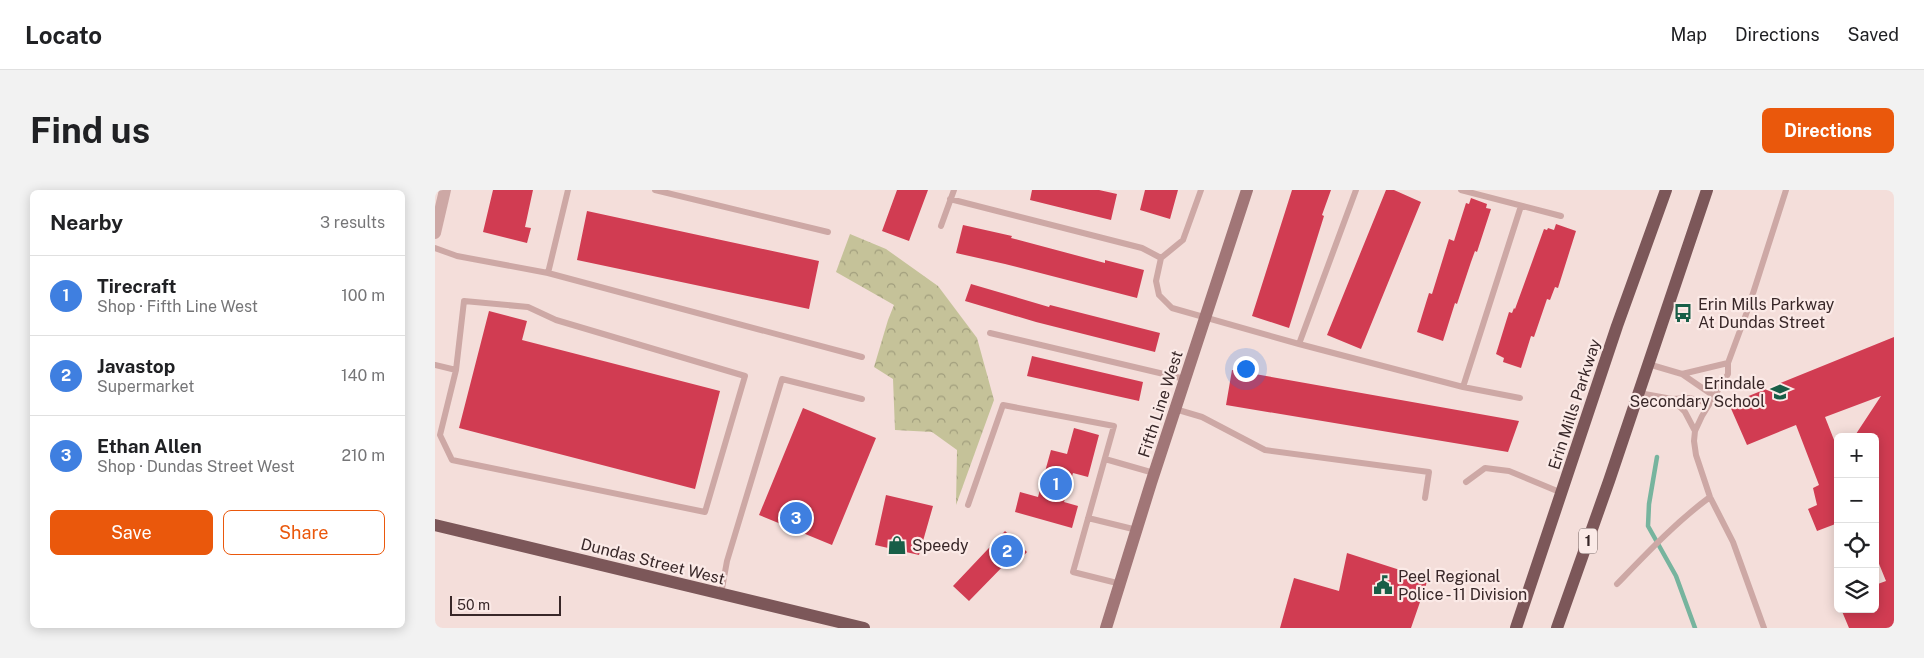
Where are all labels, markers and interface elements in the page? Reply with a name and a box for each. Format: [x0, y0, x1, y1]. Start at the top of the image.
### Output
text: Locato [25, 21, 102, 49]
text: Map [1670, 24, 1707, 45]
text: Directions [1735, 24, 1820, 45]
text: Saved [1848, 24, 1899, 45]
button: Directions [1762, 108, 1894, 153]
text: Find us [30, 110, 150, 151]
text: Nearby [50, 210, 123, 235]
text: 3 results [320, 213, 385, 232]
text: Tirecraft [97, 275, 176, 297]
text: 1 [63, 286, 69, 305]
text: 100 m [341, 286, 385, 305]
place label: Erin Mills Parkway At Dundas Street [1698, 295, 1835, 332]
text: Shop · Fifth Line West [97, 297, 258, 316]
bus stop icon: Erin Mills Parkway At Dundas Street [1672, 302, 1694, 324]
street label: Erin Mills Parkway [1544, 336, 1605, 472]
street label: Fifth Line West [1134, 348, 1187, 460]
text: Javastop [97, 355, 175, 377]
your location [1233, 356, 1259, 382]
text: 2 [61, 366, 71, 385]
text: 140 m [341, 366, 385, 385]
place label: Erindale Secondary School [1630, 374, 1765, 411]
text: Supermarket [97, 377, 194, 396]
school or university icon: Erindale Secondary School [1769, 381, 1791, 403]
map controls [1834, 433, 1879, 613]
button: + [1834, 433, 1879, 478]
text: Ethan Allen [97, 435, 202, 457]
text: 3 [61, 446, 71, 465]
text: 210 m [341, 446, 385, 465]
text: Shop · Dundas Street West [97, 457, 295, 476]
pin: 1 [1040, 465, 1072, 503]
button: − [1834, 478, 1879, 523]
pin: 3 [780, 499, 812, 537]
button: Save [50, 510, 213, 555]
button: Share [223, 510, 385, 555]
button: locate [1834, 523, 1879, 568]
road number: 1 [1579, 528, 1597, 554]
pin: 2 [991, 532, 1023, 570]
street label: Dundas Street West [579, 534, 727, 589]
shop icon: Speedy [886, 534, 908, 556]
place label: Speedy [912, 536, 969, 555]
place label: Peel Regional Police - 11 Division [1398, 567, 1527, 604]
button: layers [1834, 568, 1879, 613]
public building icon: Peel Regional Police - 11 Division [1372, 574, 1394, 596]
scale bar [450, 593, 561, 616]
text: 50 m [457, 597, 490, 613]

